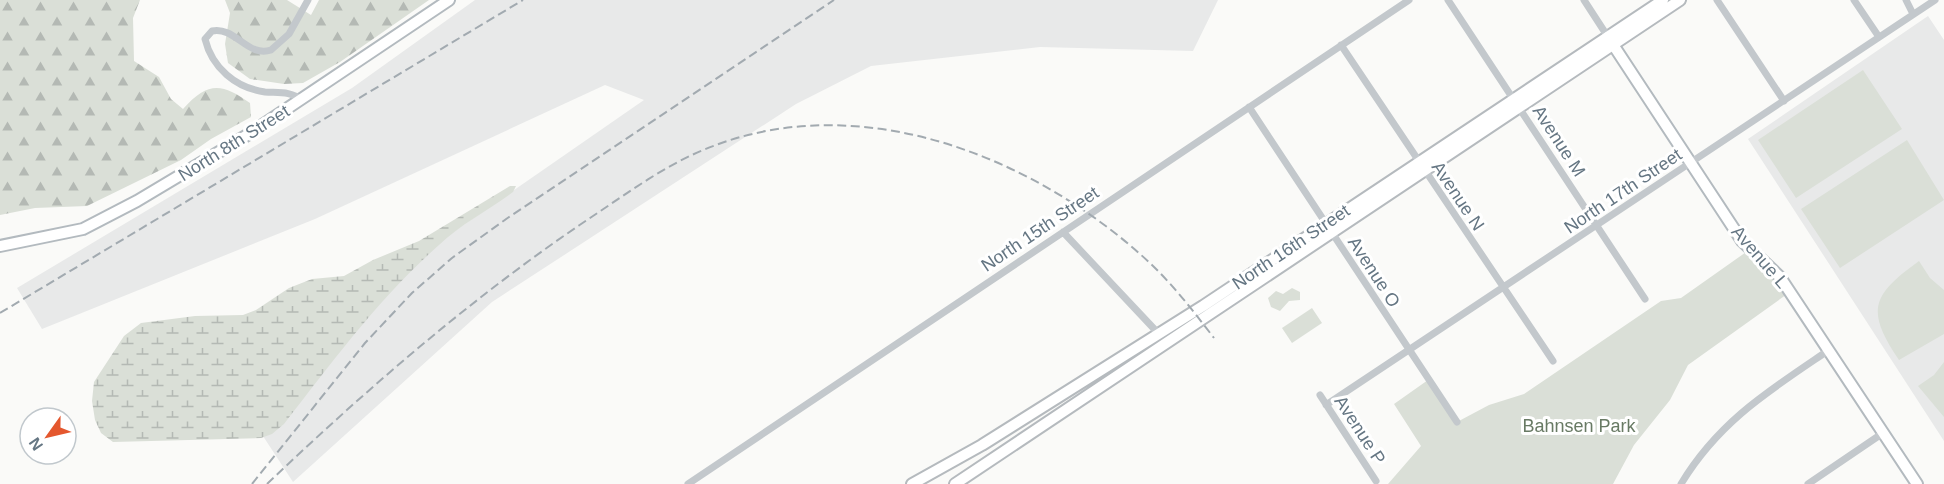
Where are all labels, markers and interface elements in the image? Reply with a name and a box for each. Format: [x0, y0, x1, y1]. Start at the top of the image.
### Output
street label: North 8th Street [175, 101, 293, 185]
street label: Avenue M [1529, 102, 1589, 180]
street label: North 17th Street [1561, 144, 1685, 238]
street label: Avenue N [1428, 158, 1488, 234]
street label: North 15th Street [978, 182, 1102, 276]
street label: North 16th Street [1229, 200, 1353, 294]
street label: Avenue L [1728, 222, 1792, 292]
street label: Avenue O [1344, 233, 1404, 311]
street label: Avenue P [1330, 392, 1390, 468]
north arrow [18, 406, 78, 466]
park label: Bahnsen Park [1522, 416, 1637, 436]
text: N [26, 435, 46, 454]

